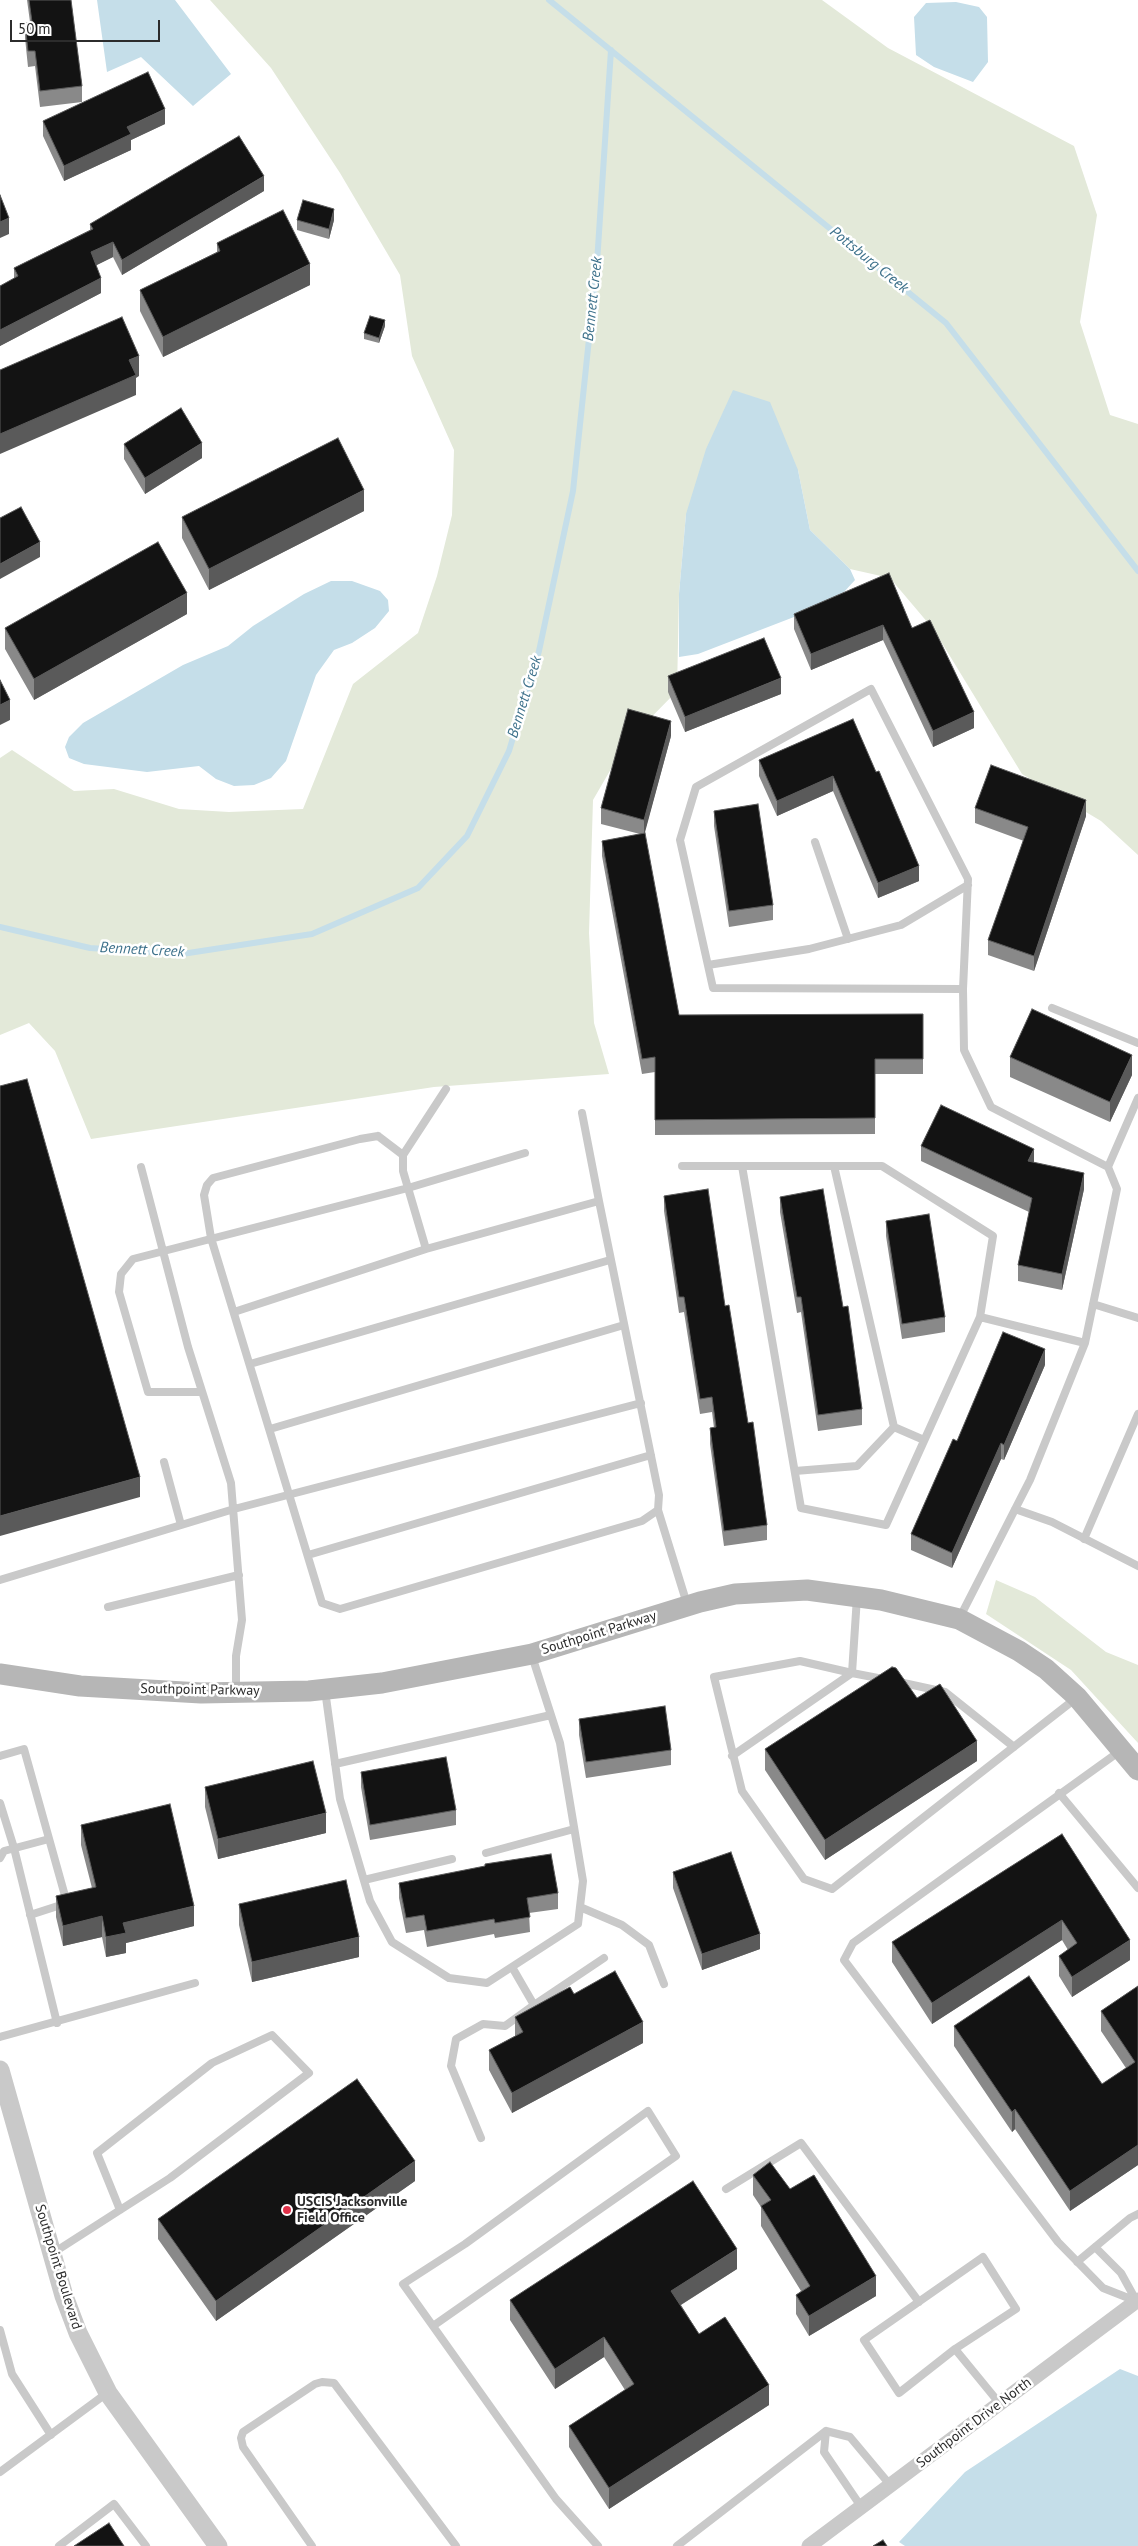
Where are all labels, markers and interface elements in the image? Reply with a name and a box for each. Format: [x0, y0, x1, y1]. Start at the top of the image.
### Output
scale bar [12, 10, 162, 42]
text: 50 m [18, 19, 51, 38]
water label: Pottsburg Creek [826, 223, 912, 297]
water label: Bennett Creek [580, 256, 606, 342]
water label: Bennett Creek [504, 654, 546, 740]
water label: Bennett Creek [99, 939, 185, 961]
street label: Southpoint Parkway [539, 1608, 659, 1658]
street label: Southpoint Parkway [140, 1681, 260, 1699]
place label: USCIS Jacksonville Field Office [297, 2194, 407, 2226]
street label: Southpoint Boulevard [31, 2202, 85, 2332]
marker: USCIS Jacksonville Field Office [281, 2204, 293, 2216]
street label: Southpoint Drive North [913, 2374, 1035, 2472]

